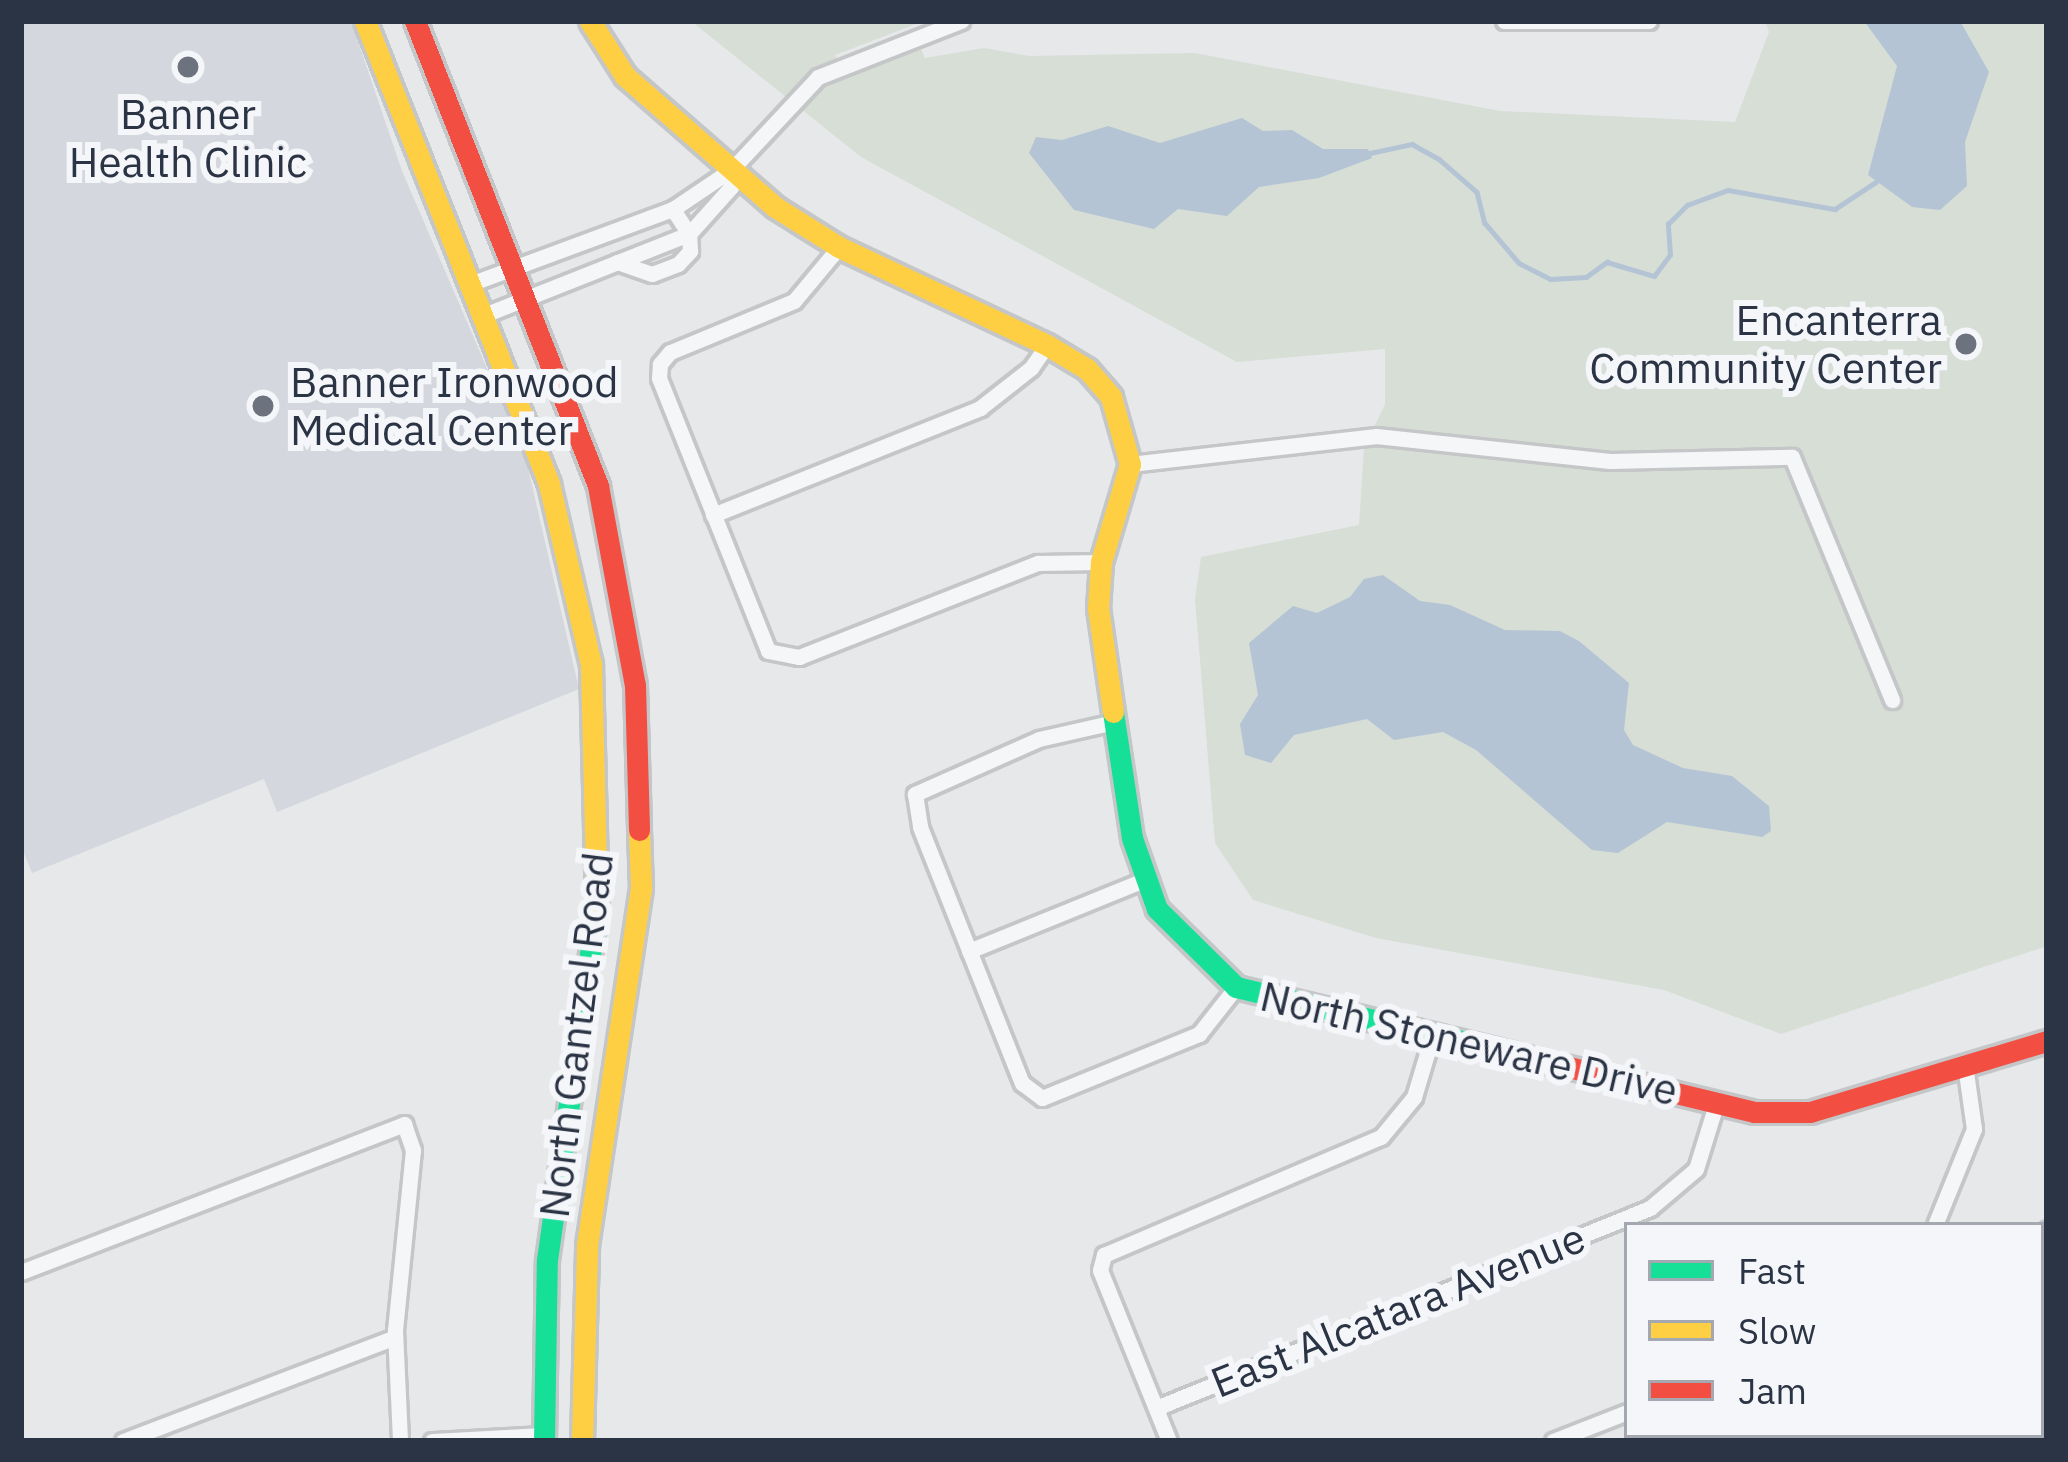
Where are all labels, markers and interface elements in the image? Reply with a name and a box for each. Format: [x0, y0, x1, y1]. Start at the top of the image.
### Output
marker: Banner Health Clinic [172, 51, 204, 83]
place label: Banner Health Clinic [69, 89, 307, 188]
place label: Encanterra Community Center [1589, 295, 1942, 394]
marker: Encanterra Community Center [1953, 331, 1979, 357]
place label: Banner Ironwood Medical Center [290, 357, 619, 455]
marker: Banner Ironwood Medical Center [247, 390, 279, 422]
street label: North Gantzel Road [529, 850, 623, 1220]
street label: North Stoneware Drive [1256, 970, 1682, 1116]
street label: East Alcatara Avenue [1204, 1212, 1592, 1408]
legend [1624, 1222, 2044, 1438]
text: Fast [1738, 1247, 1806, 1294]
text: Slow [1738, 1307, 1816, 1354]
text: Jam [1738, 1367, 1807, 1414]

